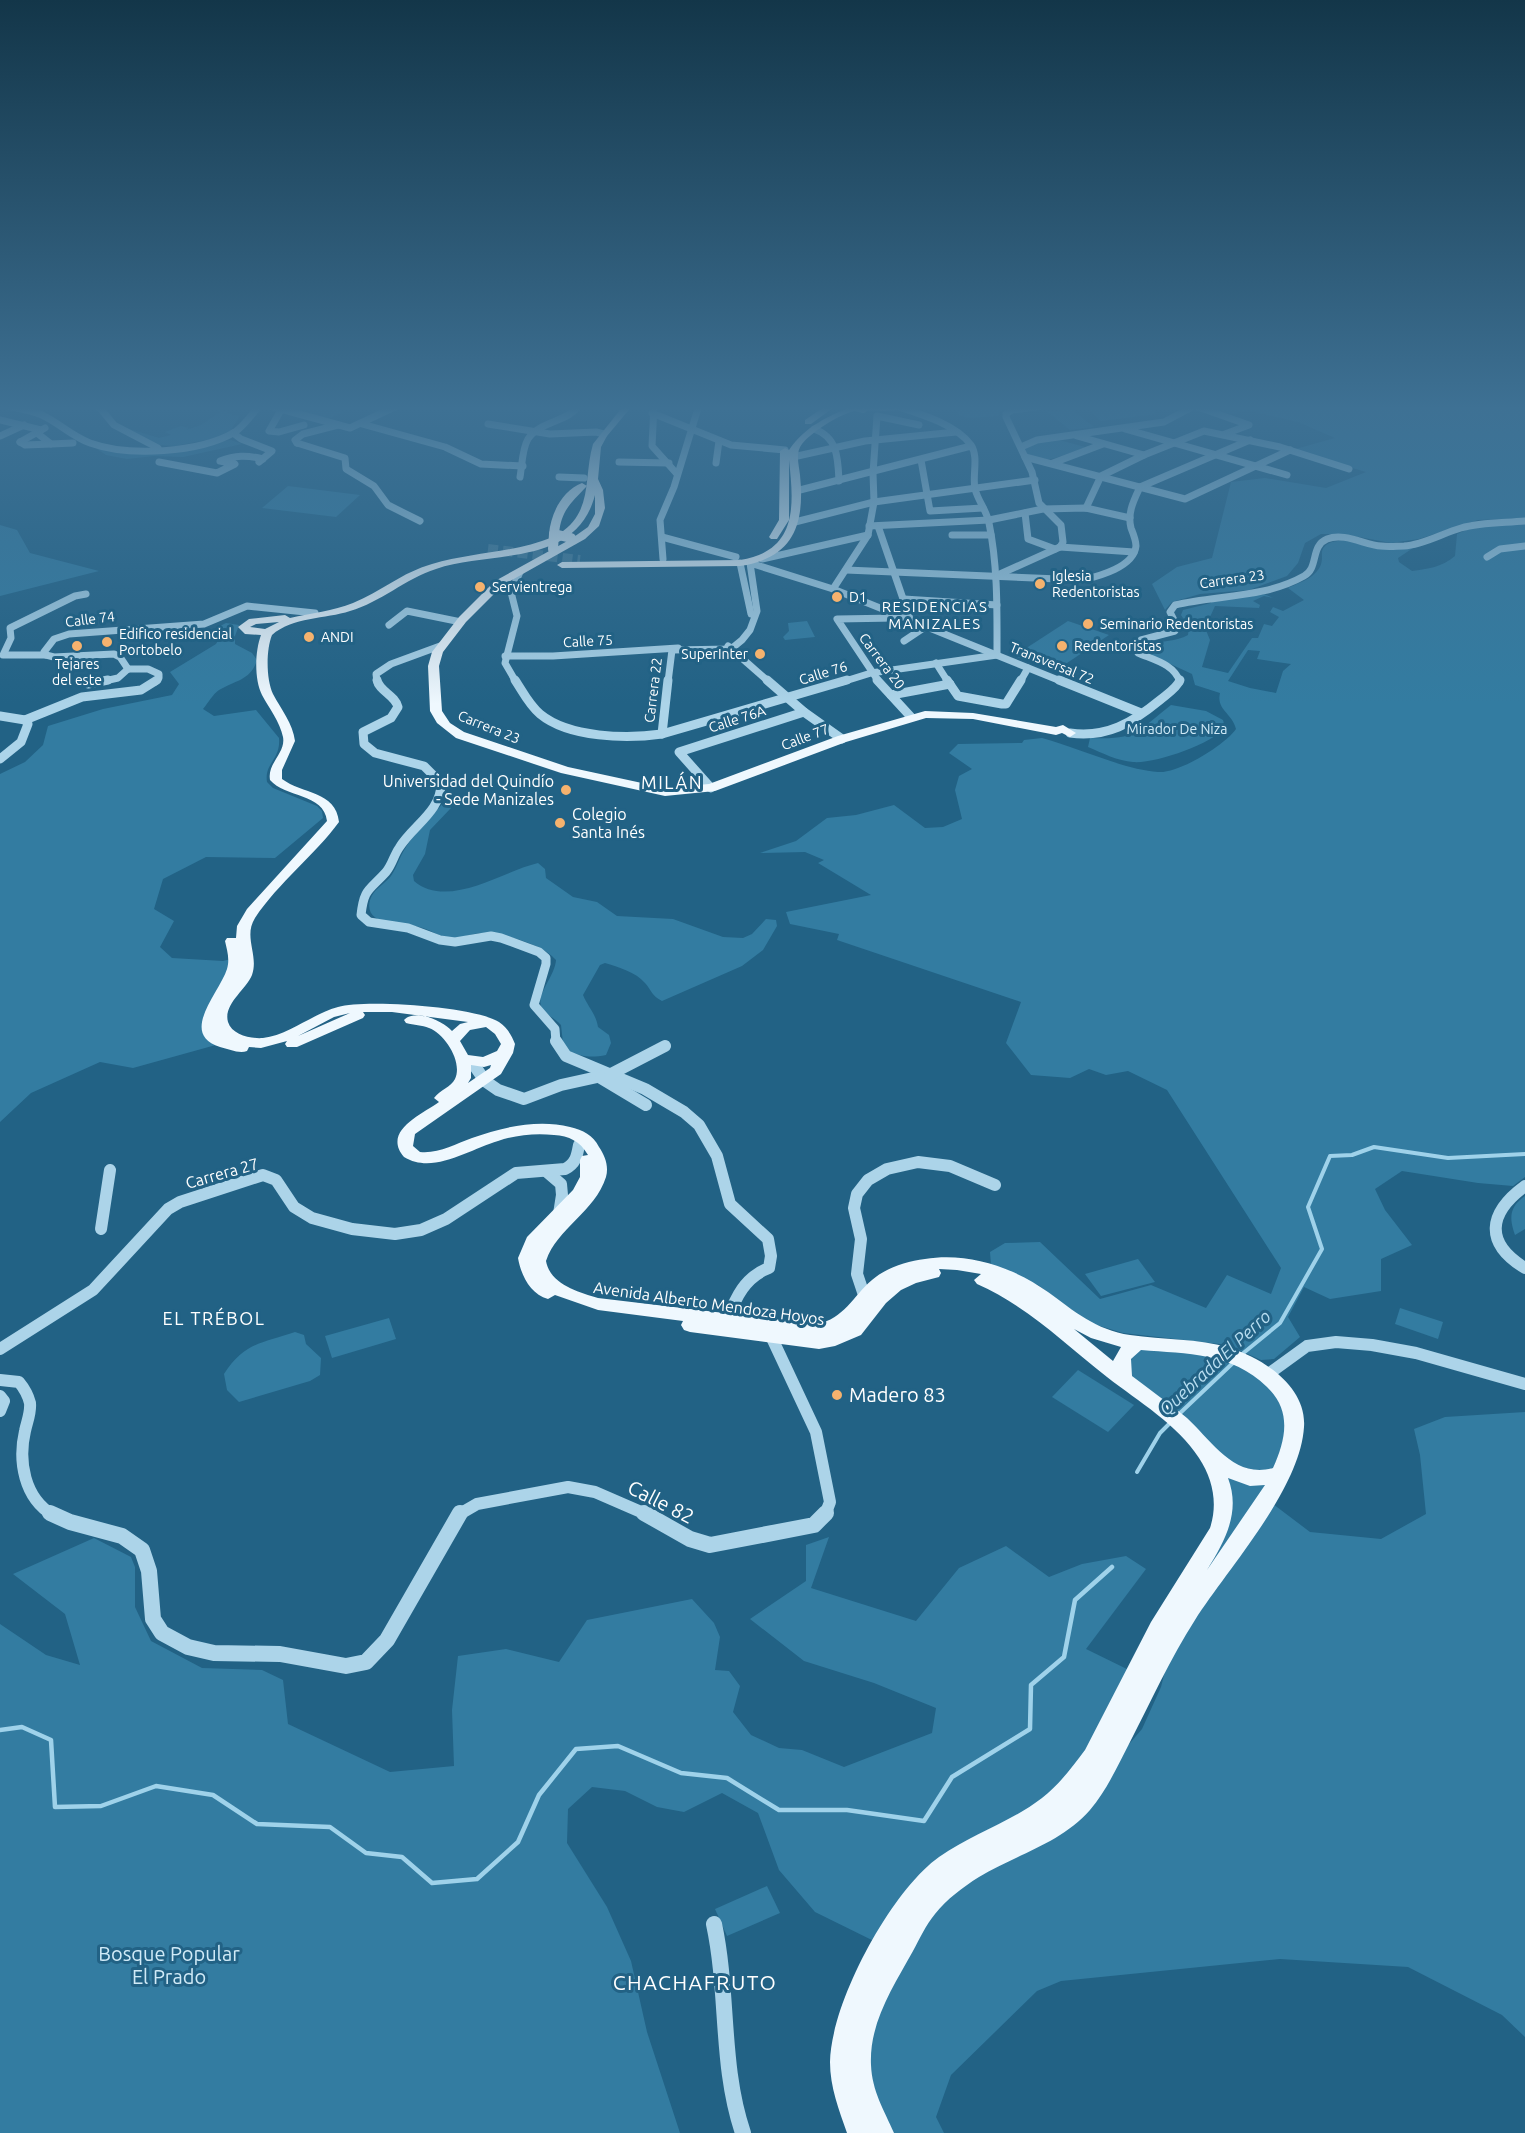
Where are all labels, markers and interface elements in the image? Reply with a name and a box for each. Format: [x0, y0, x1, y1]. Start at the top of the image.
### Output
street label: Carrera 23 [1198, 567, 1266, 591]
place label: Iglesia Redentoristas [1052, 568, 1140, 600]
marker: Iglesia Redentoristas [1033, 577, 1047, 591]
place label: Servientrega [492, 579, 572, 595]
marker: Servientrega [473, 580, 487, 594]
place label: D1 [849, 589, 867, 605]
marker: D1 [830, 590, 844, 604]
district label: RESIDENCIAS MANIZALES [882, 598, 988, 632]
street label: Calle 74 [64, 608, 116, 630]
place label: Seminario Redentoristas [1100, 616, 1253, 632]
marker: Seminario Redentoristas [1081, 617, 1095, 631]
place label: Edifico residencial Portobelo [119, 626, 232, 658]
place label: ANDI [321, 629, 354, 645]
marker: ANDI [302, 630, 316, 644]
street label: Carrera 20 [856, 630, 908, 692]
street label: Calle 75 [563, 632, 613, 650]
marker: Edifico residencial Portobelo [100, 635, 114, 649]
place label: Redentoristas [1074, 638, 1162, 654]
marker: Tejares del este [70, 639, 84, 653]
street label: Transversal 72 [1007, 639, 1097, 687]
marker: Redentoristas [1055, 639, 1069, 653]
place label: SuperInter [681, 646, 749, 662]
marker: SuperInter [753, 647, 767, 661]
place label: Tejares del este [52, 656, 102, 688]
street label: Carrera 22 [641, 656, 665, 724]
street label: Calle 76 [797, 658, 849, 688]
street label: Calle 76A [706, 702, 768, 736]
street label: Carrera 23 [456, 707, 522, 747]
street label: Calle 77 [779, 721, 831, 753]
park label: Mirador De Niza [1127, 721, 1227, 737]
district label: MILÁN [641, 771, 703, 792]
place label: Universidad del Quindío - Sede Manizales [383, 772, 554, 808]
marker: Universidad del Quindío - Sede Manizales [559, 783, 573, 797]
place label: Colegio Santa Inés [572, 805, 645, 841]
marker: Colegio Santa Inés [553, 816, 567, 830]
street label: Carrera 27 [183, 1154, 261, 1192]
street label: Avenida Alberto Mendoza Hoyos [592, 1278, 826, 1328]
water label: Quebrada El Perro [1155, 1305, 1275, 1420]
district label: EL TRÉBOL [163, 1307, 265, 1328]
place label: Madero 83 [849, 1383, 946, 1406]
marker: Madero 83 [830, 1388, 844, 1402]
street label: Calle 82 [624, 1475, 698, 1528]
park label: Bosque Popular El Prado [98, 1942, 240, 1988]
district label: CHACHAFRUTO [613, 1970, 777, 1994]

